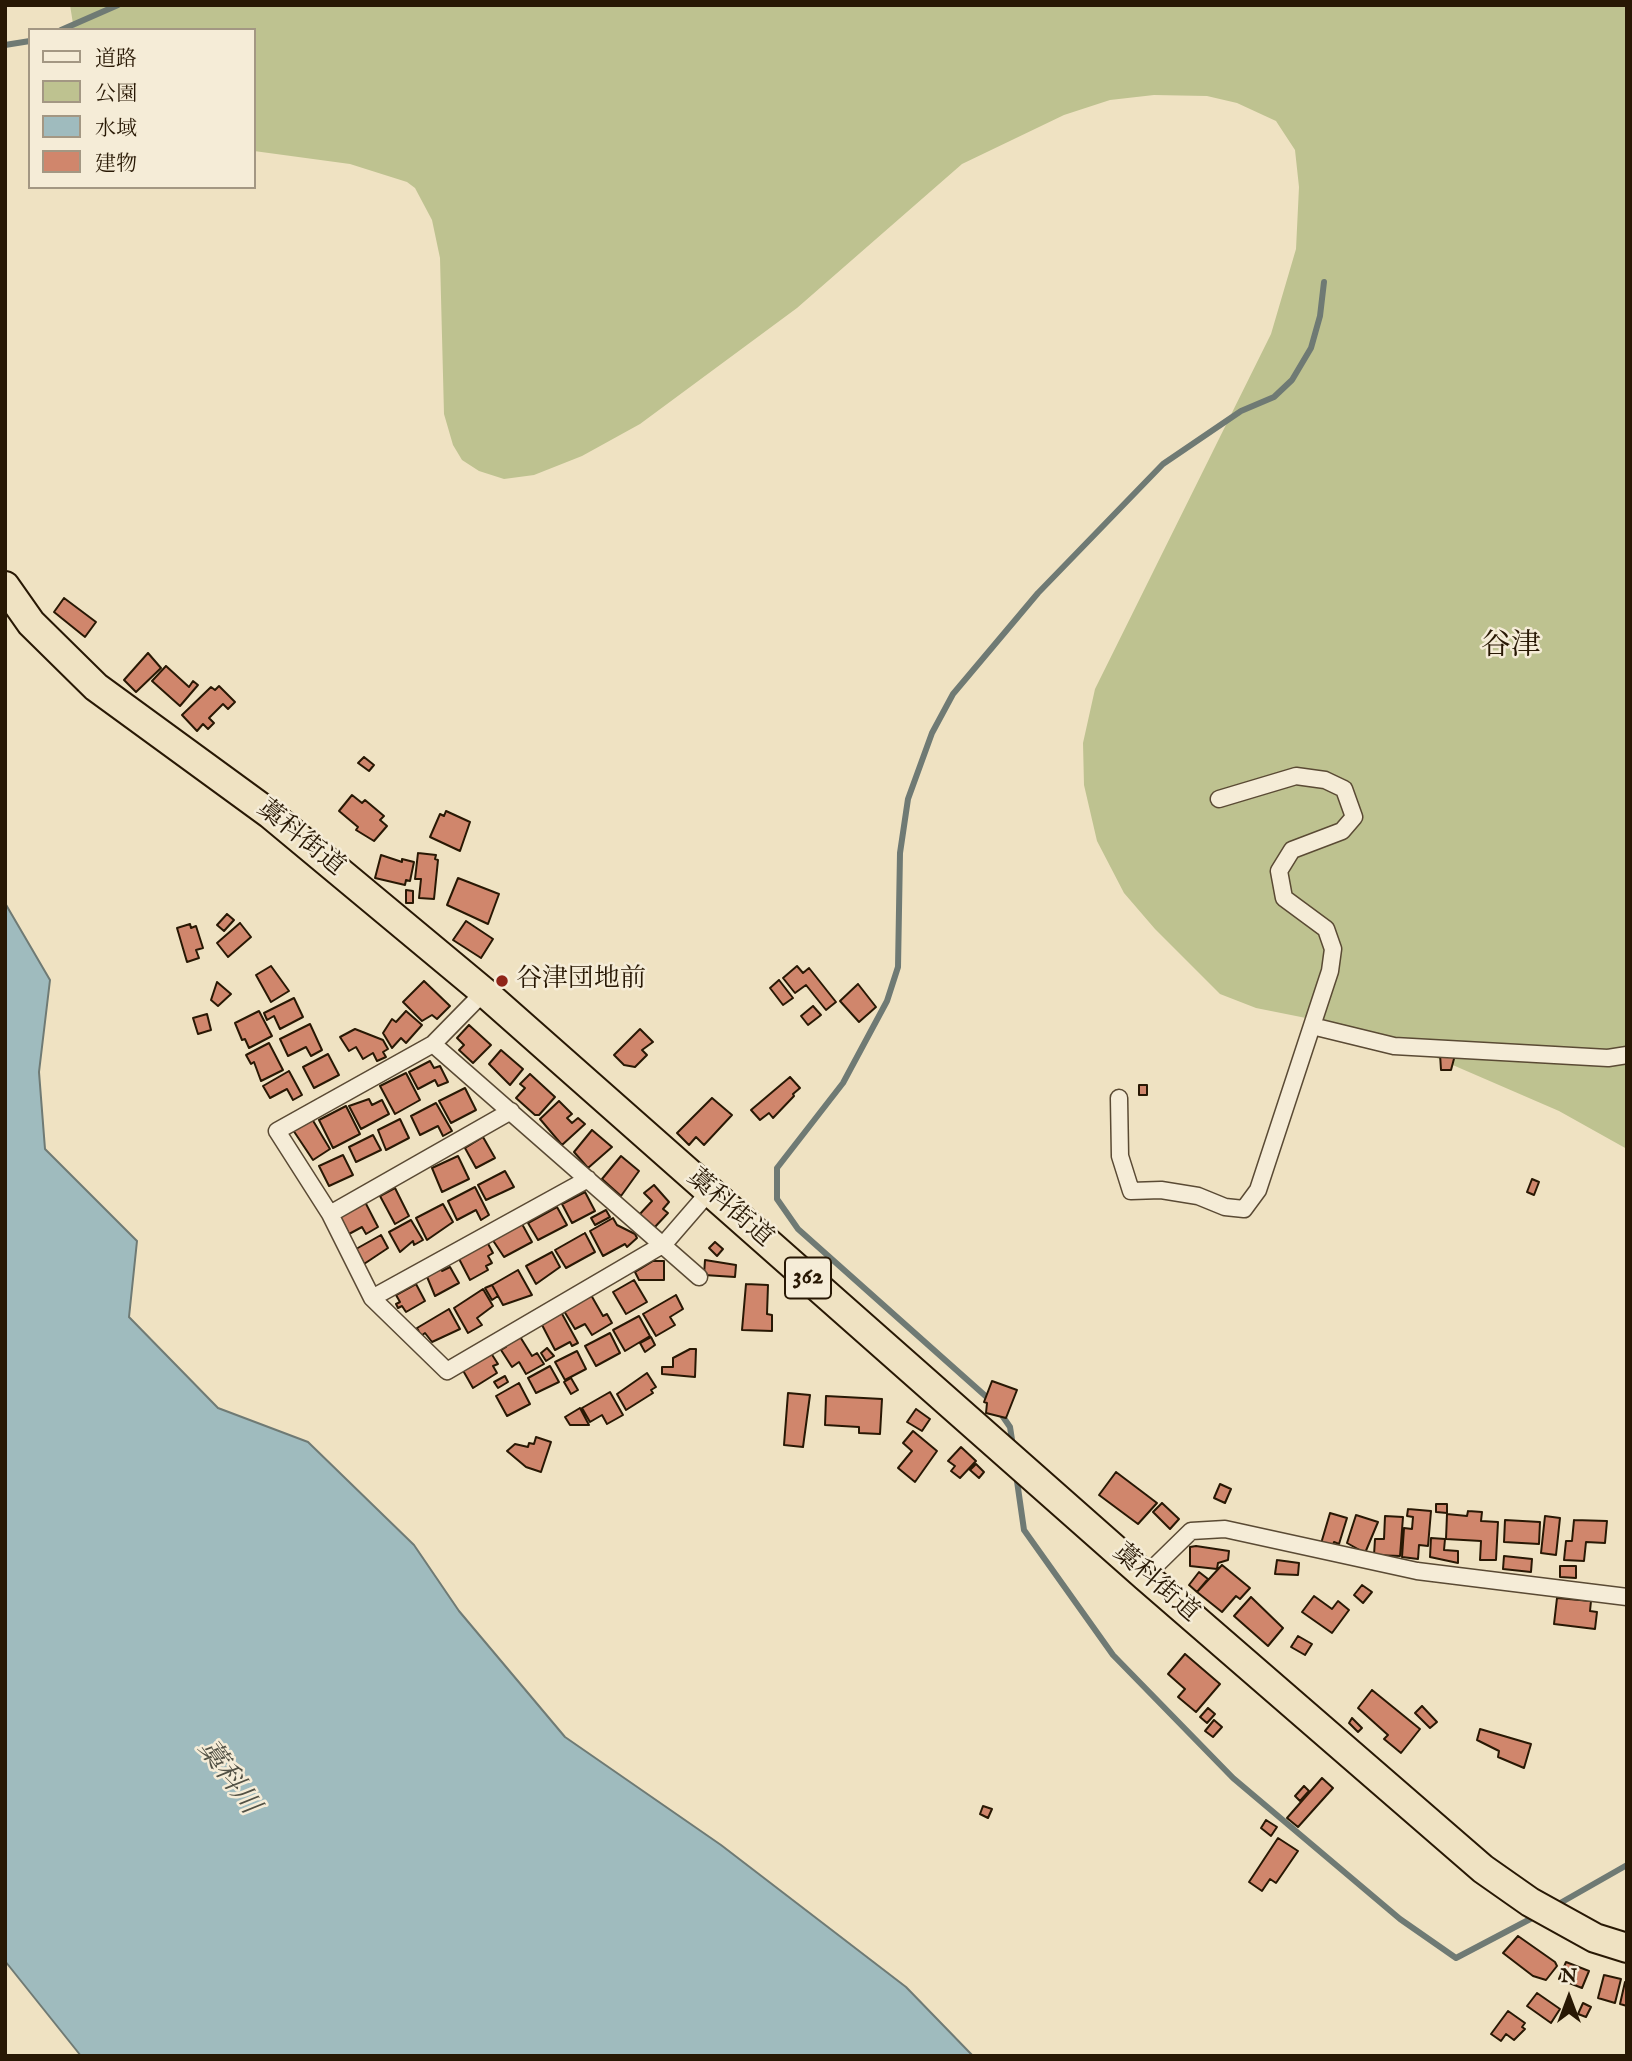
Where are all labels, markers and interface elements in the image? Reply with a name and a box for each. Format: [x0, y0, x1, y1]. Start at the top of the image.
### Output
legend [28, 28, 256, 189]
text: 道路 [95, 46, 137, 73]
text: 公園 [95, 81, 137, 108]
text: 水域 [95, 116, 137, 143]
text: 建物 [95, 151, 137, 178]
district label: 谷津 [1481, 630, 1541, 666]
street label: 藁科街道 [250, 794, 350, 884]
place label: 谷津団地前 [516, 965, 646, 997]
marker: 谷津団地前 [494, 973, 510, 989]
street label: 藁科街道 [680, 1163, 778, 1255]
road number: 362 [785, 1258, 831, 1298]
street label: 藁科街道 [1106, 1538, 1204, 1630]
water label: 藁科川 [189, 1734, 265, 1822]
north arrow [1534, 1963, 1604, 2033]
text: N [1561, 1965, 1577, 1989]

